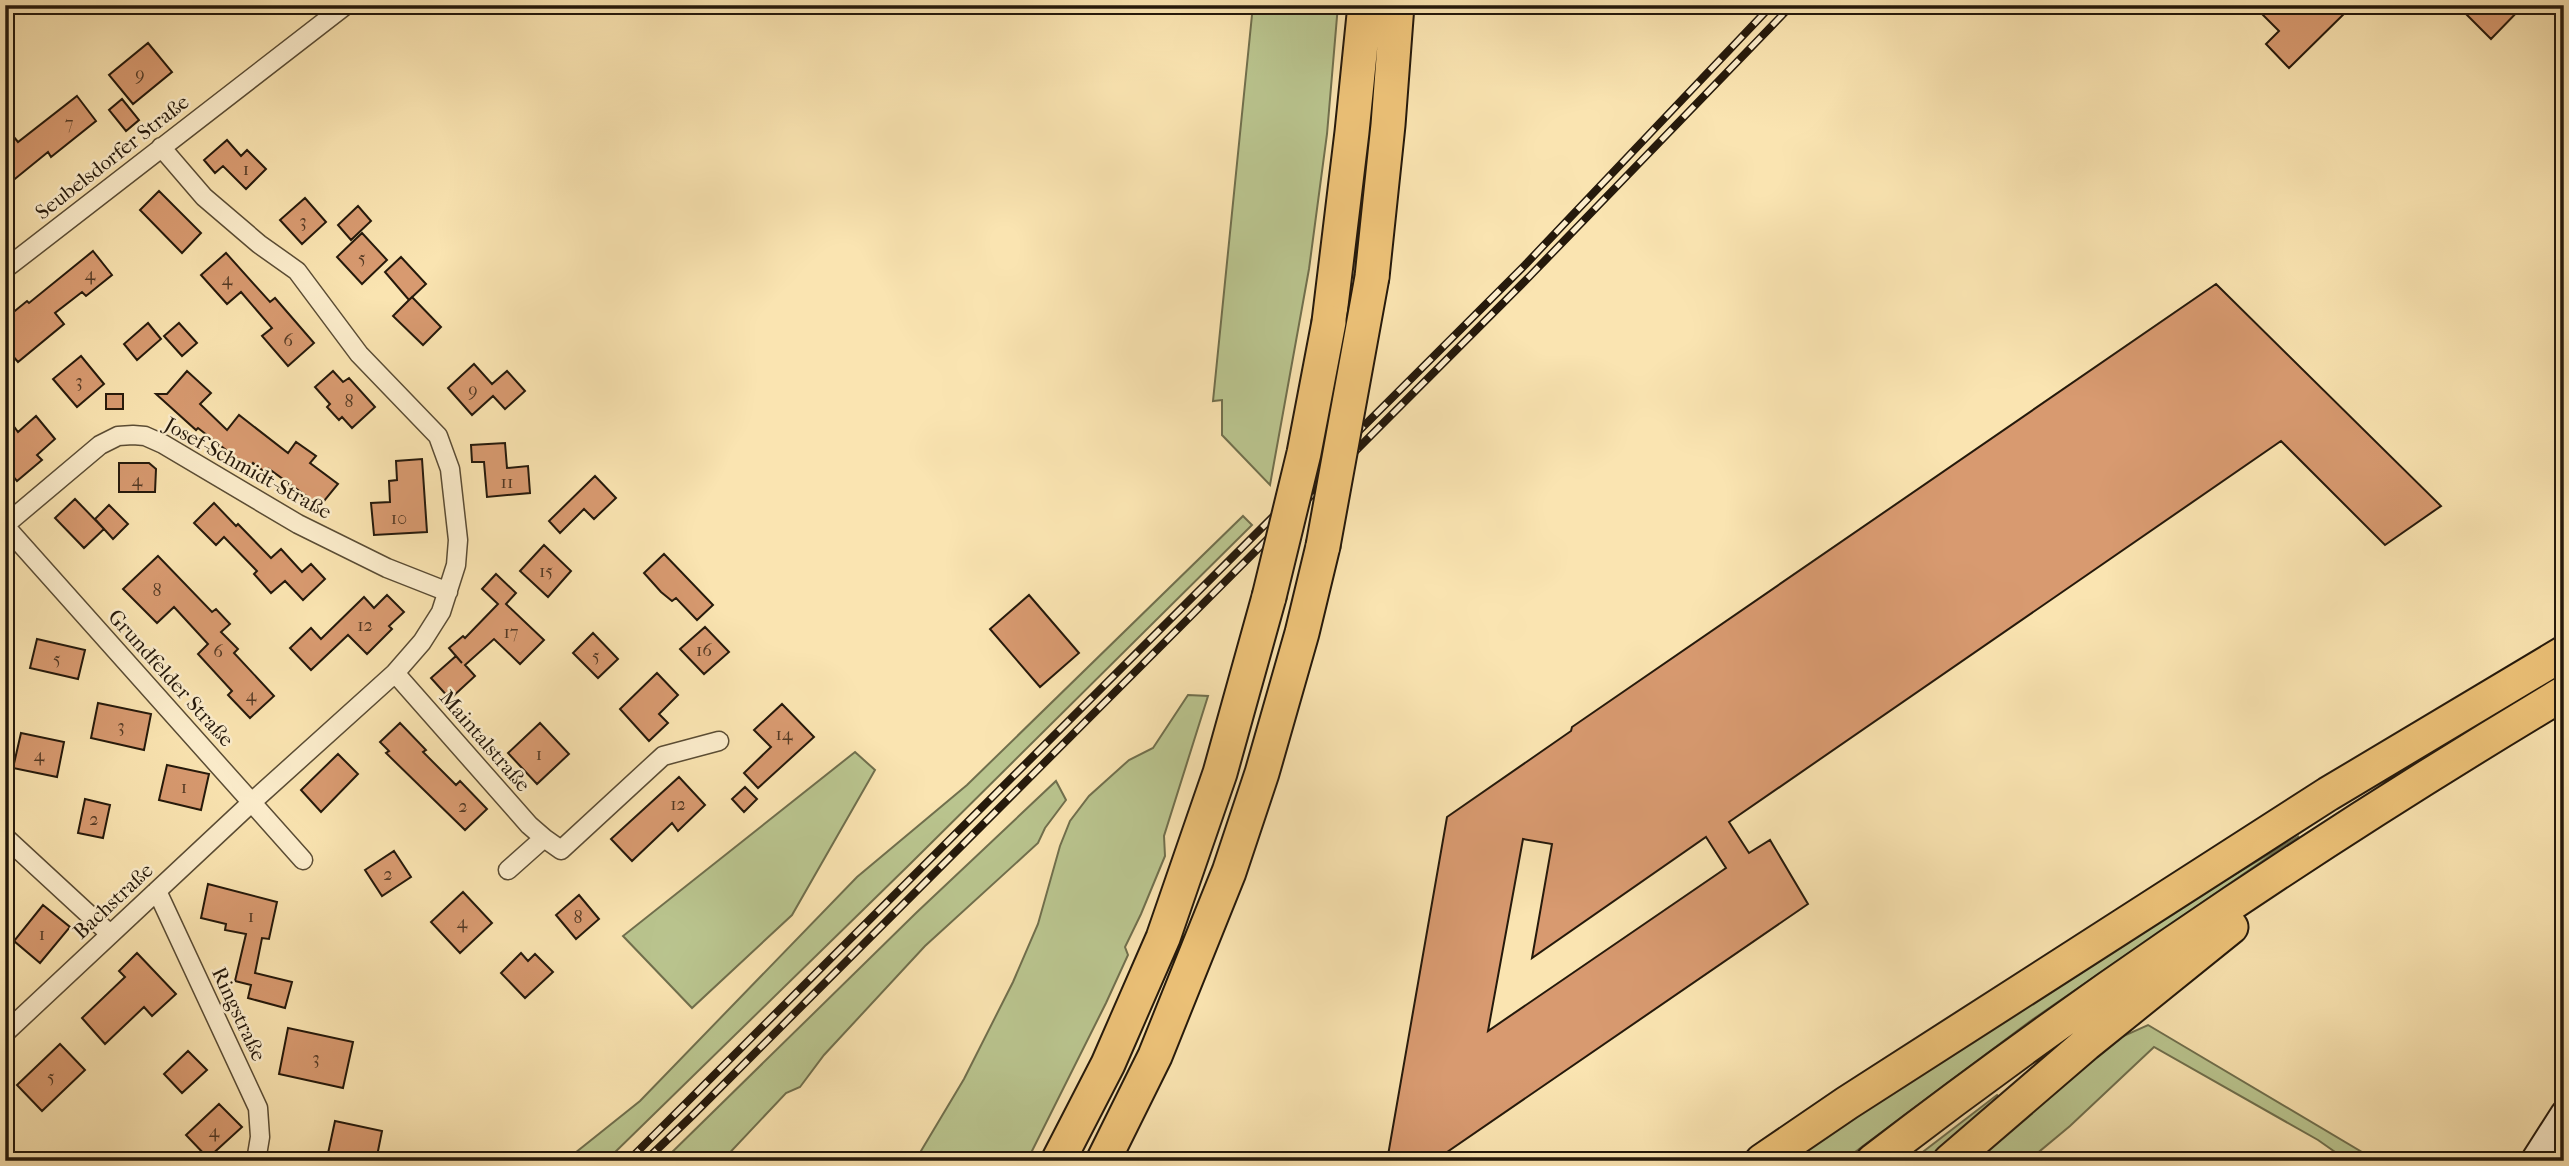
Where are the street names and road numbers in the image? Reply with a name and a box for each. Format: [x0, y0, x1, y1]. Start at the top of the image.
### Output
street label: Seubelsdorfer Straße [31, 90, 193, 224]
street label: Josef-Schmidt-Straße [159, 411, 336, 524]
street label: Grundfelder Straße [103, 605, 239, 751]
street label: Maintalstraße [435, 686, 535, 796]
street label: Bachstraße [68, 858, 158, 944]
street label: Ringstraße [207, 963, 271, 1065]

